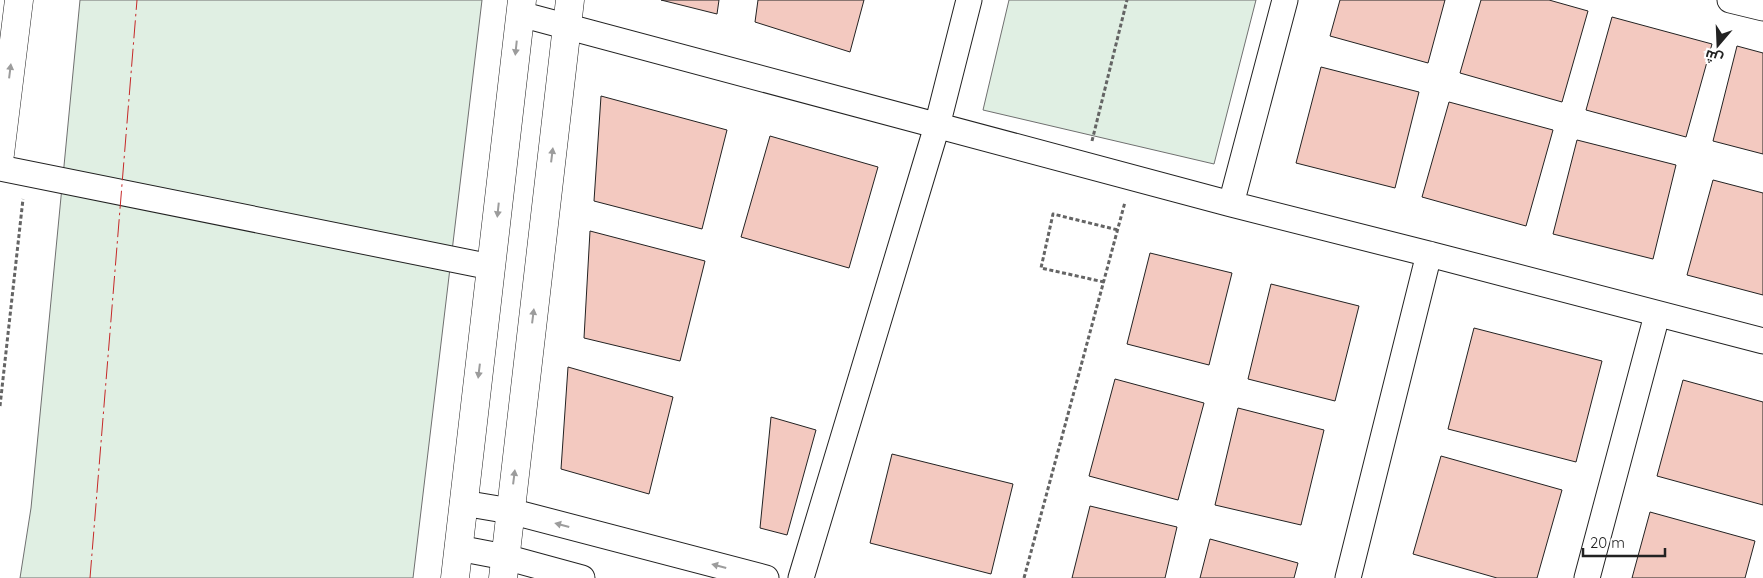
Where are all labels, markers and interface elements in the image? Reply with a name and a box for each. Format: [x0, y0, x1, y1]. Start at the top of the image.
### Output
north arrow [1693, 20, 1743, 70]
one-way arrow [512, 41, 520, 57]
text: ش [1702, 46, 1725, 69]
one-way arrow [6, 63, 14, 79]
one-way arrow [548, 146, 556, 162]
one-way arrow [494, 202, 502, 218]
one-way arrow [529, 308, 537, 324]
one-way arrow [475, 364, 483, 380]
one-way arrow [510, 469, 518, 485]
one-way arrow [554, 520, 569, 528]
scale bar [1583, 526, 1666, 558]
text: 20 m [1590, 533, 1625, 552]
one-way arrow [711, 561, 726, 569]

